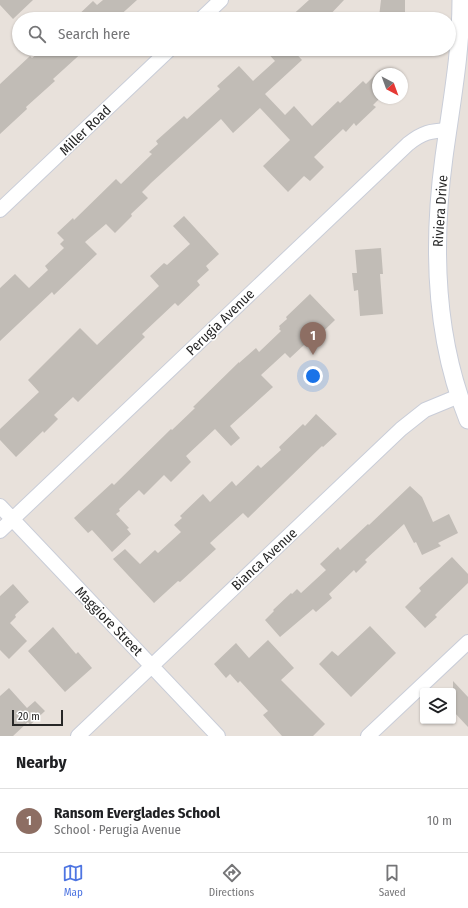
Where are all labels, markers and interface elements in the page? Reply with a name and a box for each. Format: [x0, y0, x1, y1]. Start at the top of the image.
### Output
search box [12, 12, 456, 56]
icon: search [26, 23, 48, 45]
text: Search here [58, 25, 130, 43]
north arrow [372, 68, 408, 104]
street label: Miller Road [56, 102, 115, 159]
street label: Riviera Drive [430, 174, 451, 248]
street label: Perugia Avenue [183, 286, 258, 359]
pin: 1 [300, 322, 326, 355]
your location [303, 366, 323, 386]
street label: Bianca Avenue [228, 525, 301, 594]
street label: Maggiore Street [71, 583, 146, 660]
map controls [420, 688, 456, 724]
button: layers [420, 688, 456, 724]
scale bar [12, 708, 63, 727]
text: 20 m [18, 710, 40, 723]
text: Nearby [16, 752, 67, 773]
text: Ransom Everglades School [54, 804, 220, 822]
text: 1 [26, 813, 32, 828]
text: 10 m [427, 813, 452, 828]
text: School · Perugia Avenue [54, 822, 181, 837]
tab: Map [62, 862, 84, 899]
tab: Directions [209, 862, 254, 899]
tab: Saved [379, 862, 406, 899]

